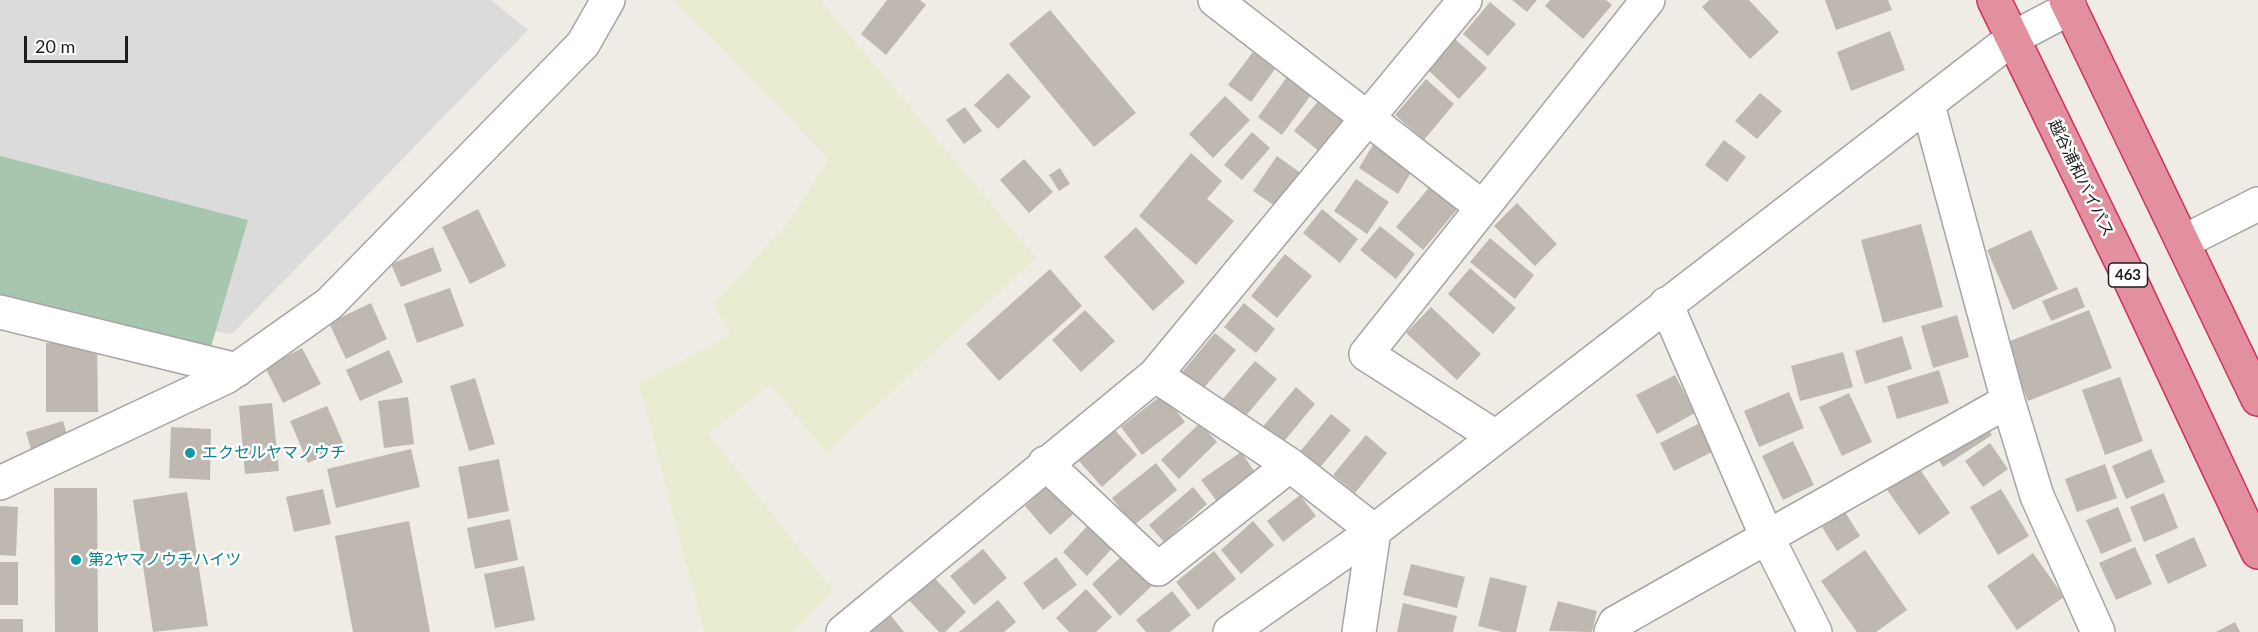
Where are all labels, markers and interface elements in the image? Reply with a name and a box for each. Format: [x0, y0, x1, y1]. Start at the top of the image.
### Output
scale bar [27, 24, 130, 62]
text: 20 m [35, 35, 75, 57]
street label: 越谷浦和バイパス [2044, 116, 2118, 240]
road number: 463 [2108, 263, 2148, 287]
place label: エクセルヤマノウチ [202, 443, 346, 463]
marker: エクセルヤマノウチ [183, 446, 197, 460]
place label: 第2ヤマノウチハイツ [88, 550, 241, 570]
marker: 第2ヤマノウチハイツ [69, 553, 83, 567]

